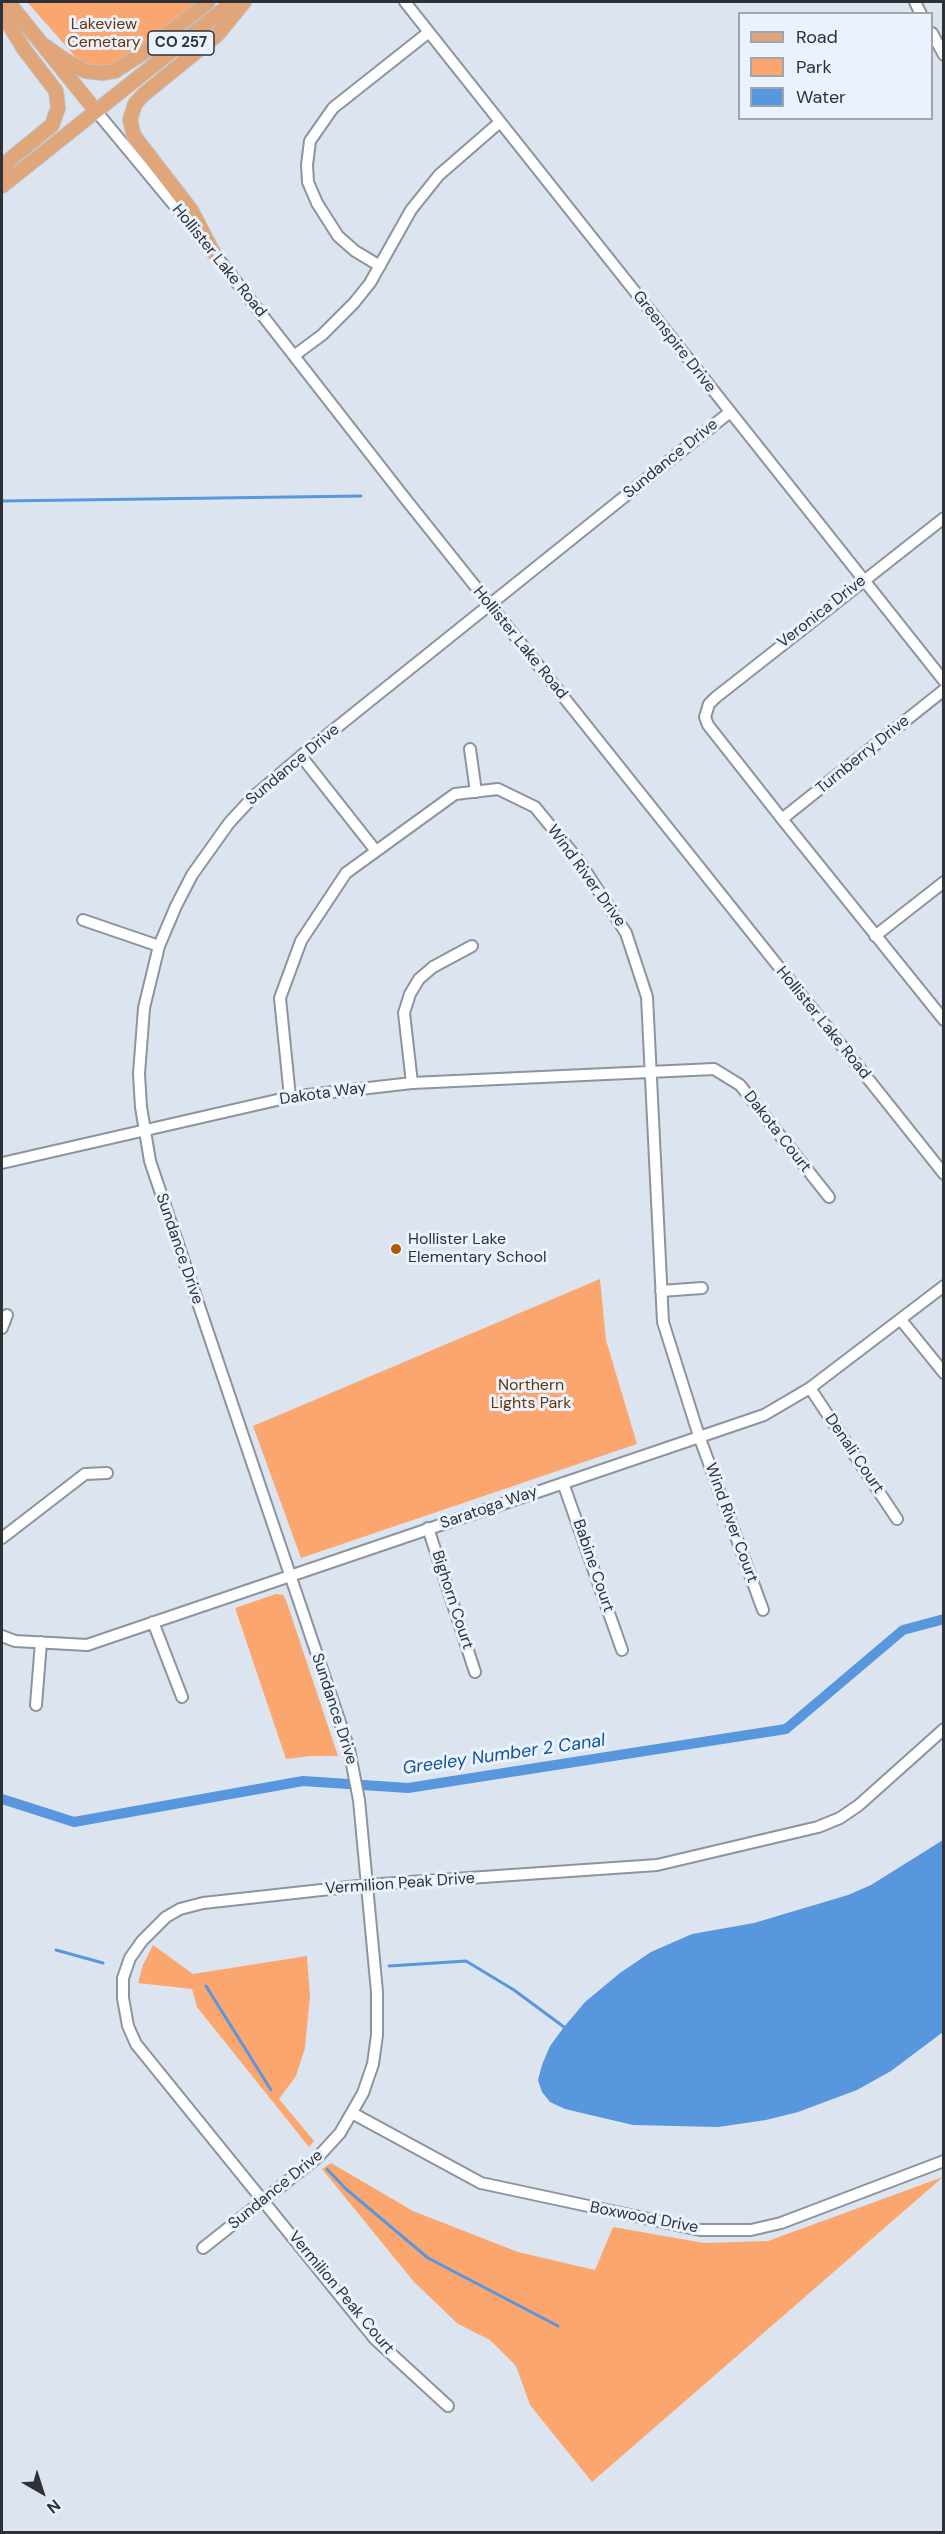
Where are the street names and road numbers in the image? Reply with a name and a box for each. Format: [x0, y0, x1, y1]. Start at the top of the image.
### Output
road number: CO 257 [148, 31, 214, 55]
street label: Hollister Lake Road [168, 201, 270, 321]
street label: Greenspire Drive [628, 287, 720, 397]
street label: Sundance Drive [620, 415, 722, 503]
street label: Veronica Drive [774, 572, 870, 652]
street label: Hollister Lake Road [469, 583, 571, 703]
street label: Turnberry Drive [812, 712, 914, 798]
street label: Sundance Drive [242, 720, 344, 810]
street label: Wind River Drive [543, 821, 629, 931]
street label: Hollister Lake Road [772, 963, 874, 1083]
street label: Dakota Way [278, 1078, 368, 1110]
street label: Dakota Court [739, 1088, 815, 1176]
street label: Sundance Drive [151, 1191, 207, 1307]
street label: Denali Court [820, 1411, 888, 1497]
street label: Wind River Court [700, 1461, 762, 1585]
street label: Saratoga Way [438, 1482, 540, 1534]
street label: Babine Court [568, 1517, 618, 1615]
street label: Bighorn Court [427, 1548, 477, 1652]
street label: Sundance Drive [307, 1651, 361, 1767]
street label: Vermilion Peak Drive [325, 1869, 475, 1899]
street label: Sundance Drive [225, 2146, 327, 2234]
street label: Boxwood Drive [588, 2198, 700, 2238]
street label: Vermilion Peak Court [284, 2228, 398, 2358]

